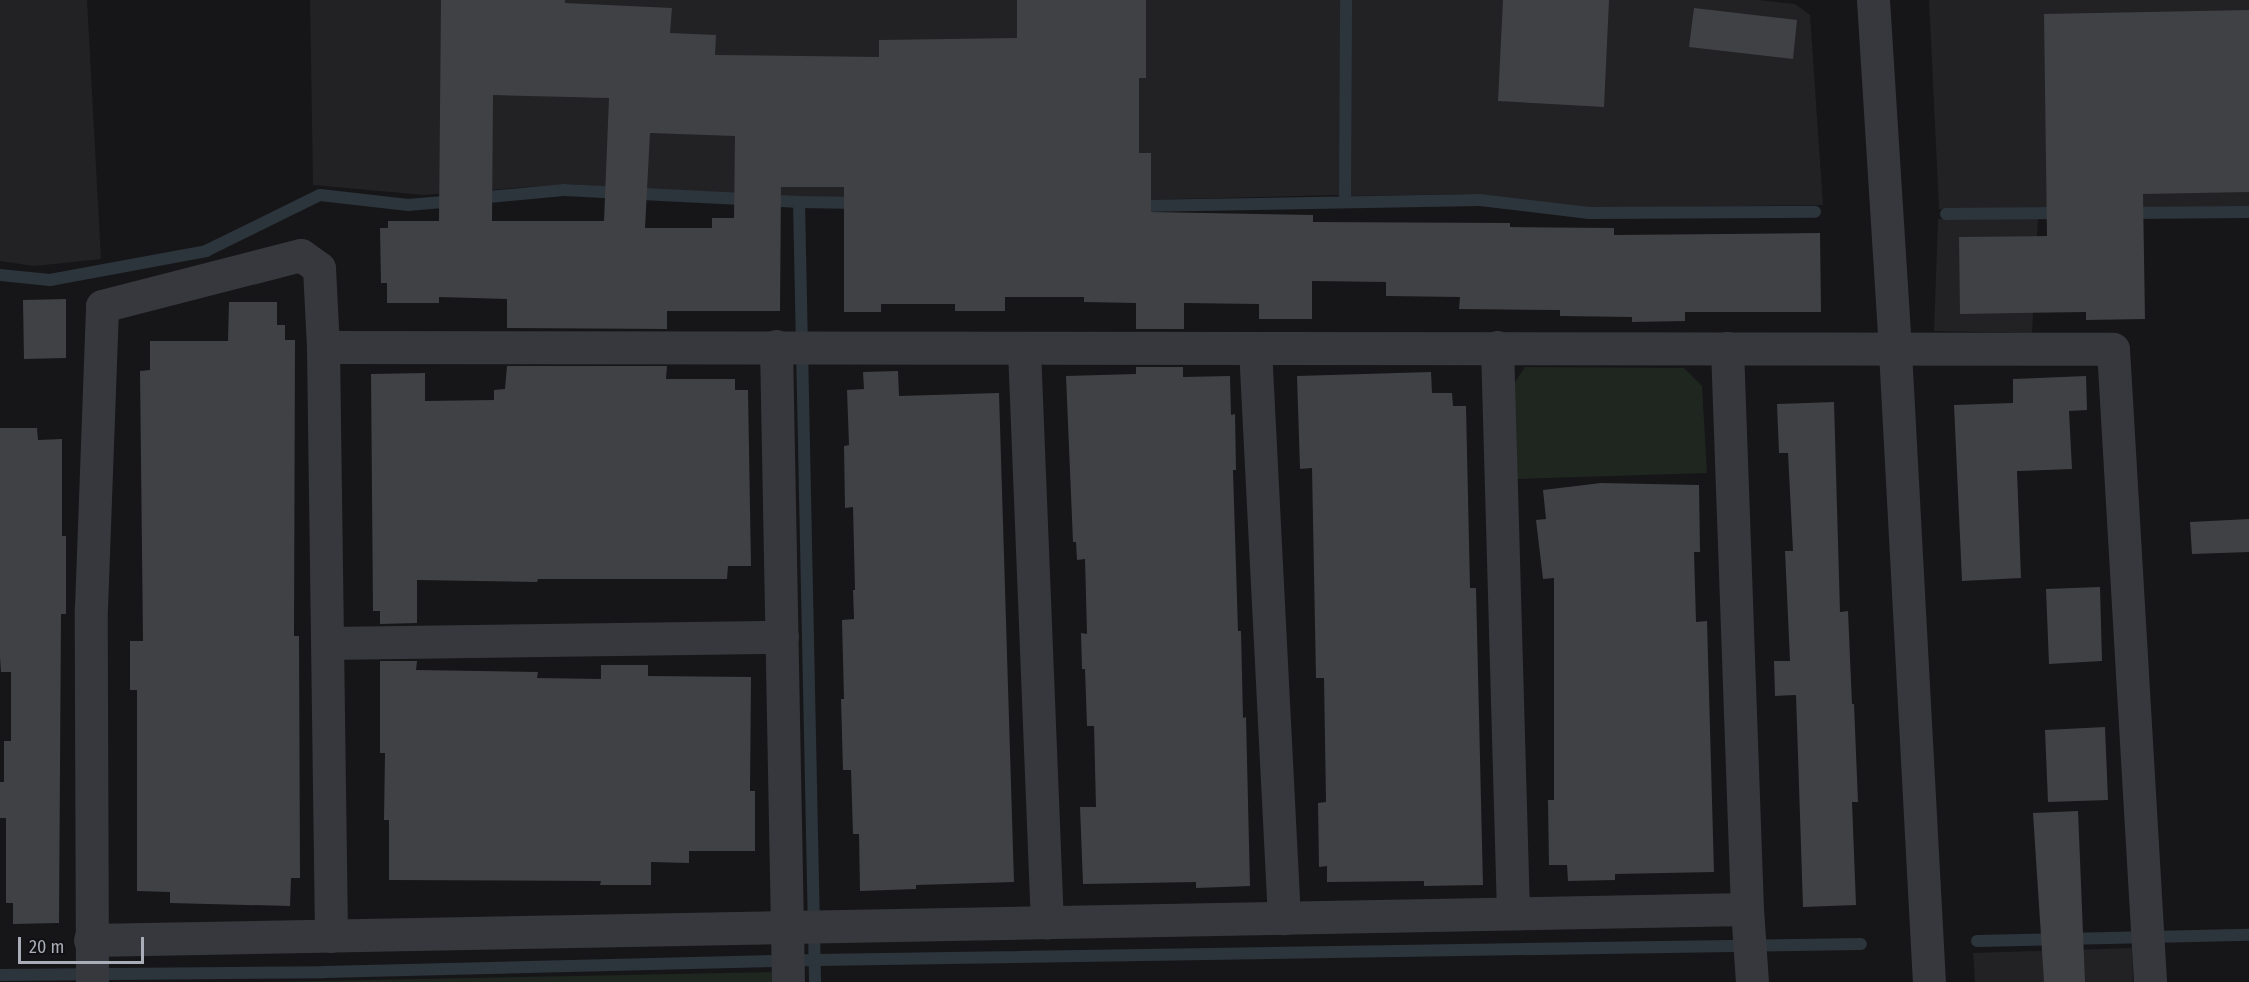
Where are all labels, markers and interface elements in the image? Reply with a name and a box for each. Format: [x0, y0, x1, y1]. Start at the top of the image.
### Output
scale bar [21, 925, 147, 963]
text: 20 m [29, 936, 64, 958]

